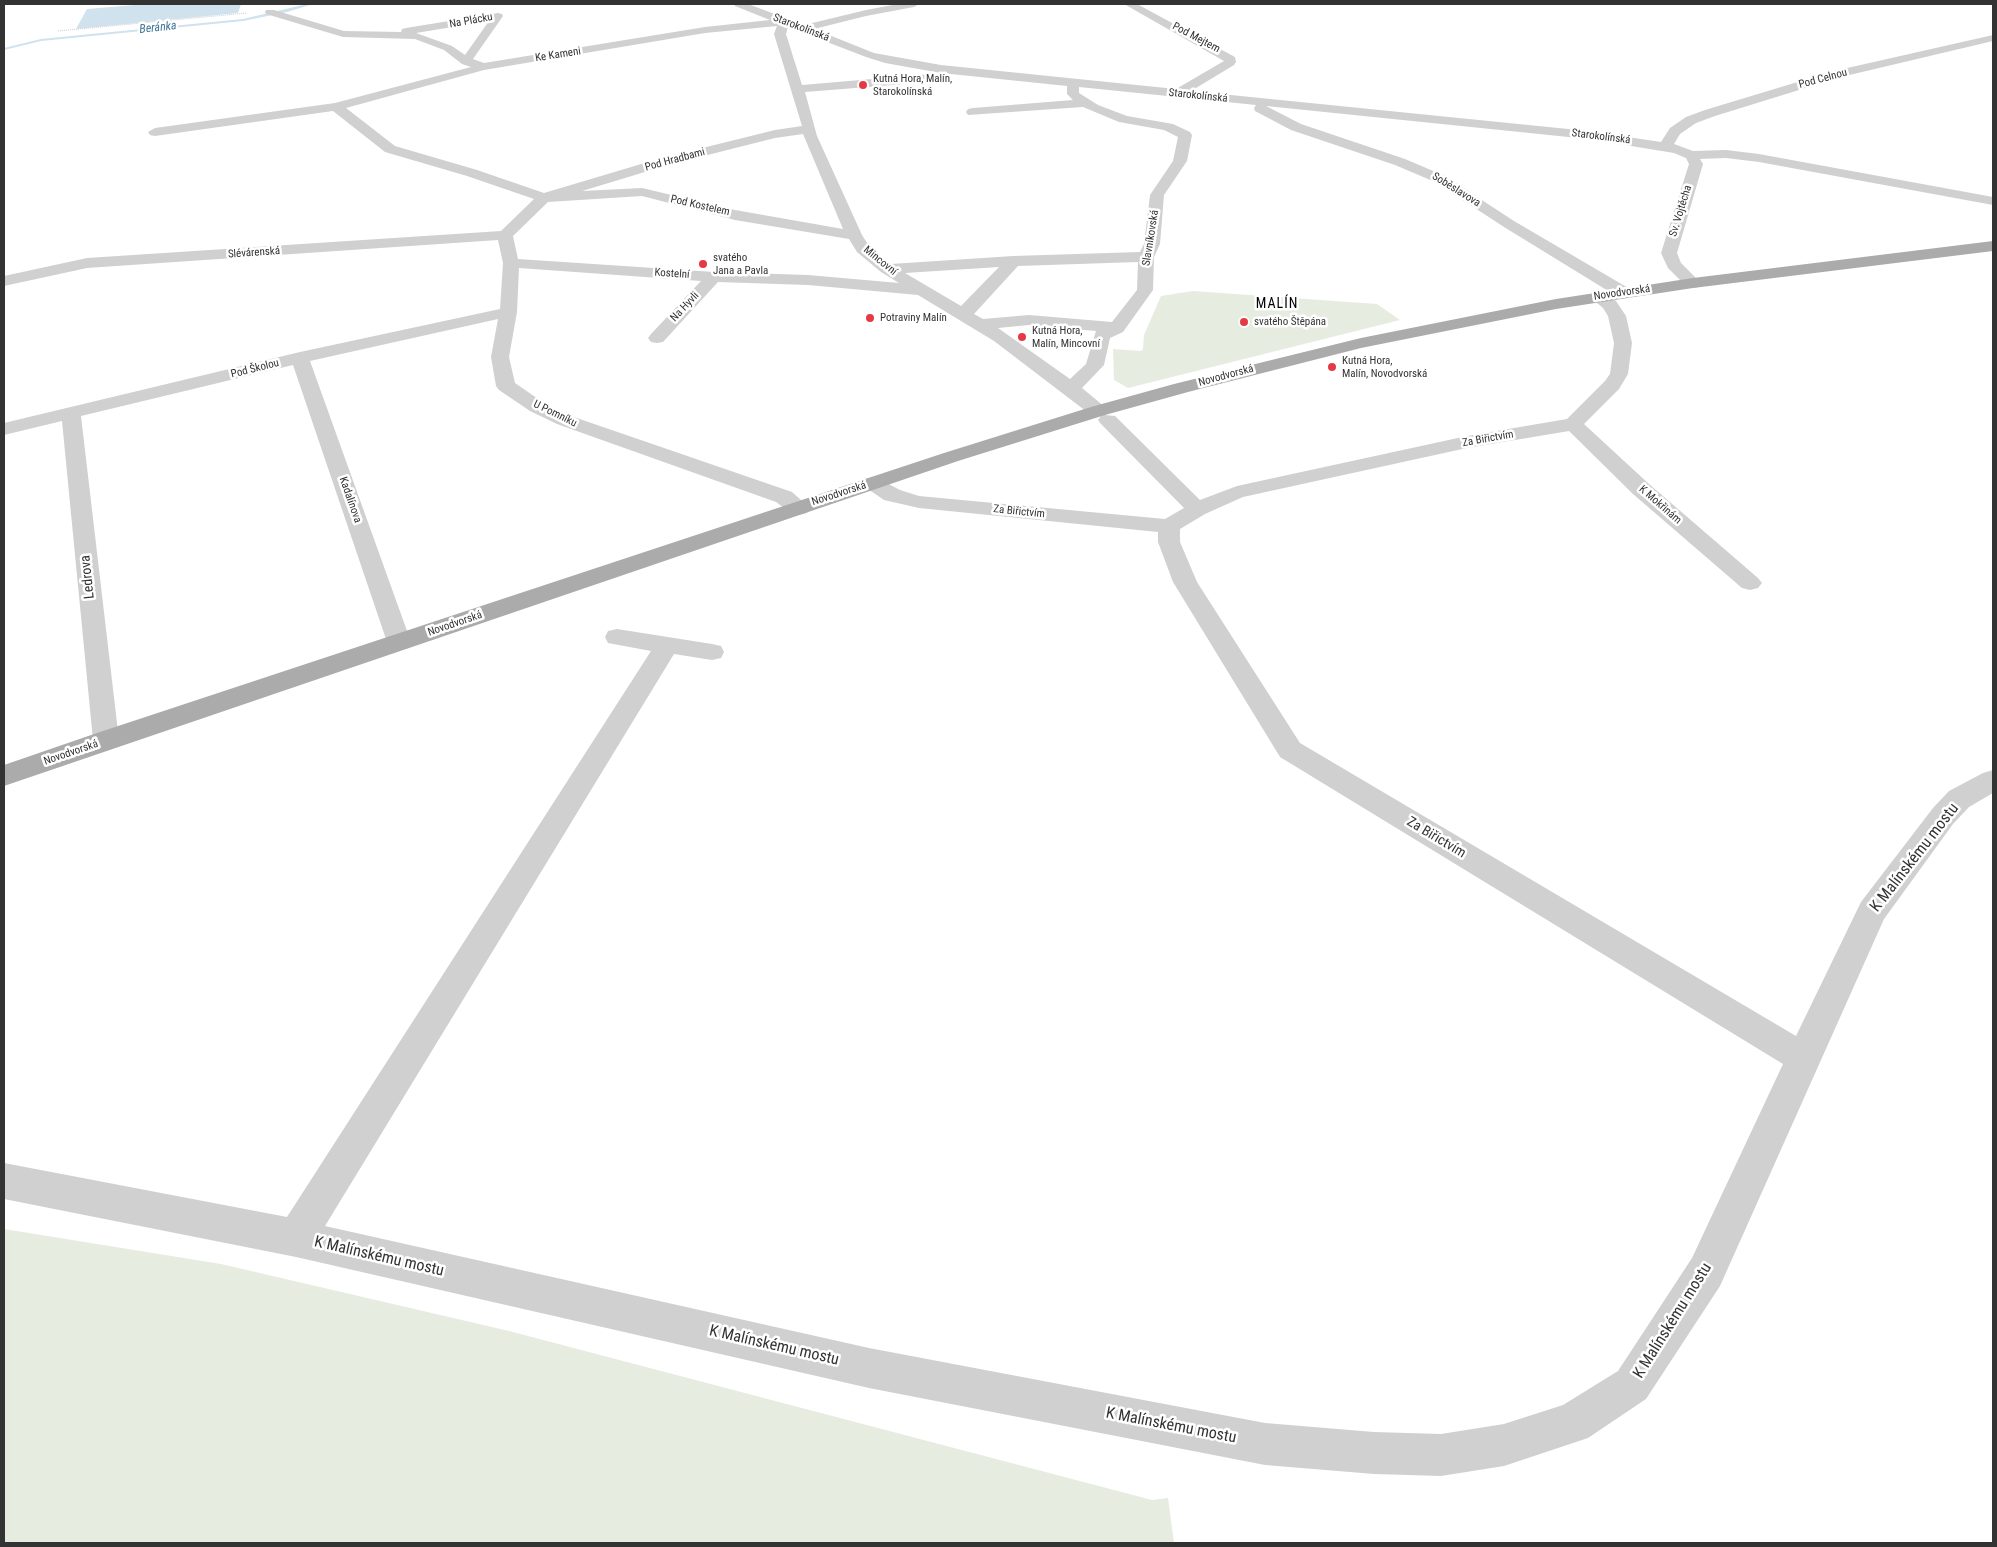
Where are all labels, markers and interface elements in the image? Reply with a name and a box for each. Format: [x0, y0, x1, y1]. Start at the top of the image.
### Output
street label: Na Plácku [448, 11, 494, 31]
street label: Starokolínská [771, 11, 831, 45]
water label: Beránka [139, 19, 177, 37]
street label: Pod Mejtem [1170, 20, 1222, 56]
street label: Ke Kameni [534, 45, 582, 65]
street label: Pod Celnou [1797, 66, 1849, 92]
place label: Kutná Hora, Malín, Starokolínská [873, 72, 952, 98]
marker: Kutná Hora, Malín, Starokolínská [857, 79, 869, 91]
street label: Starokolínská [1168, 86, 1228, 106]
street label: Starokolínská [1571, 127, 1631, 147]
street label: Pod Hradbami [643, 146, 707, 174]
street label: Soběslavova [1429, 170, 1483, 210]
street label: Sv. Vojtěcha [1667, 184, 1695, 238]
street label: Pod Kostelem [669, 193, 731, 219]
street label: Slavníkovská [1140, 209, 1162, 267]
street label: Mincovní [861, 244, 899, 278]
street label: Slévárenská [228, 245, 280, 261]
place label: svatého Jana a Pavla [713, 251, 768, 277]
marker: svatého Jana a Pavla [697, 258, 709, 270]
street label: Kostelní [654, 266, 690, 282]
street label: Novodvorská [1593, 283, 1651, 303]
street label: Na Hyvli [668, 289, 702, 325]
district label: MALÍN [1255, 296, 1299, 312]
place label: Potraviny Malín [880, 311, 947, 325]
marker: Potraviny Malín [864, 312, 876, 324]
place label: svatého Štěpána [1254, 315, 1326, 329]
marker: svatého Štěpána [1238, 316, 1250, 328]
place label: Kutná Hora, Malín, Mincovní [1032, 324, 1100, 350]
marker: Kutná Hora, Malín, Mincovní [1016, 331, 1028, 343]
place label: Kutná Hora, Malín, Novodvorská [1342, 354, 1427, 380]
street label: Pod Školou [230, 357, 280, 381]
marker: Kutná Hora, Malín, Novodvorská [1326, 361, 1338, 373]
street label: Novodvorská [1197, 362, 1255, 390]
street label: U Pomníku [531, 398, 579, 430]
street label: Za Biřictvím [1461, 428, 1515, 450]
street label: Kadalínova [336, 475, 364, 525]
street label: Novodvorská [810, 479, 868, 509]
street label: K Mokřinám [1636, 483, 1684, 527]
street label: Za Biřictvím [993, 503, 1045, 521]
street label: Ledrova [77, 554, 99, 600]
street label: Novodvorská [426, 609, 484, 639]
street label: Novodvorská [42, 738, 100, 768]
street label: K Malínskému mostu [1867, 800, 1963, 916]
street label: Za Biřictvím [1403, 814, 1469, 862]
street label: K Malínskému mostu [312, 1233, 446, 1281]
street label: K Malínskému mostu [1630, 1260, 1716, 1382]
street label: K Malínskému mostu [707, 1322, 841, 1370]
street label: K Malínskému mostu [1104, 1404, 1238, 1448]

